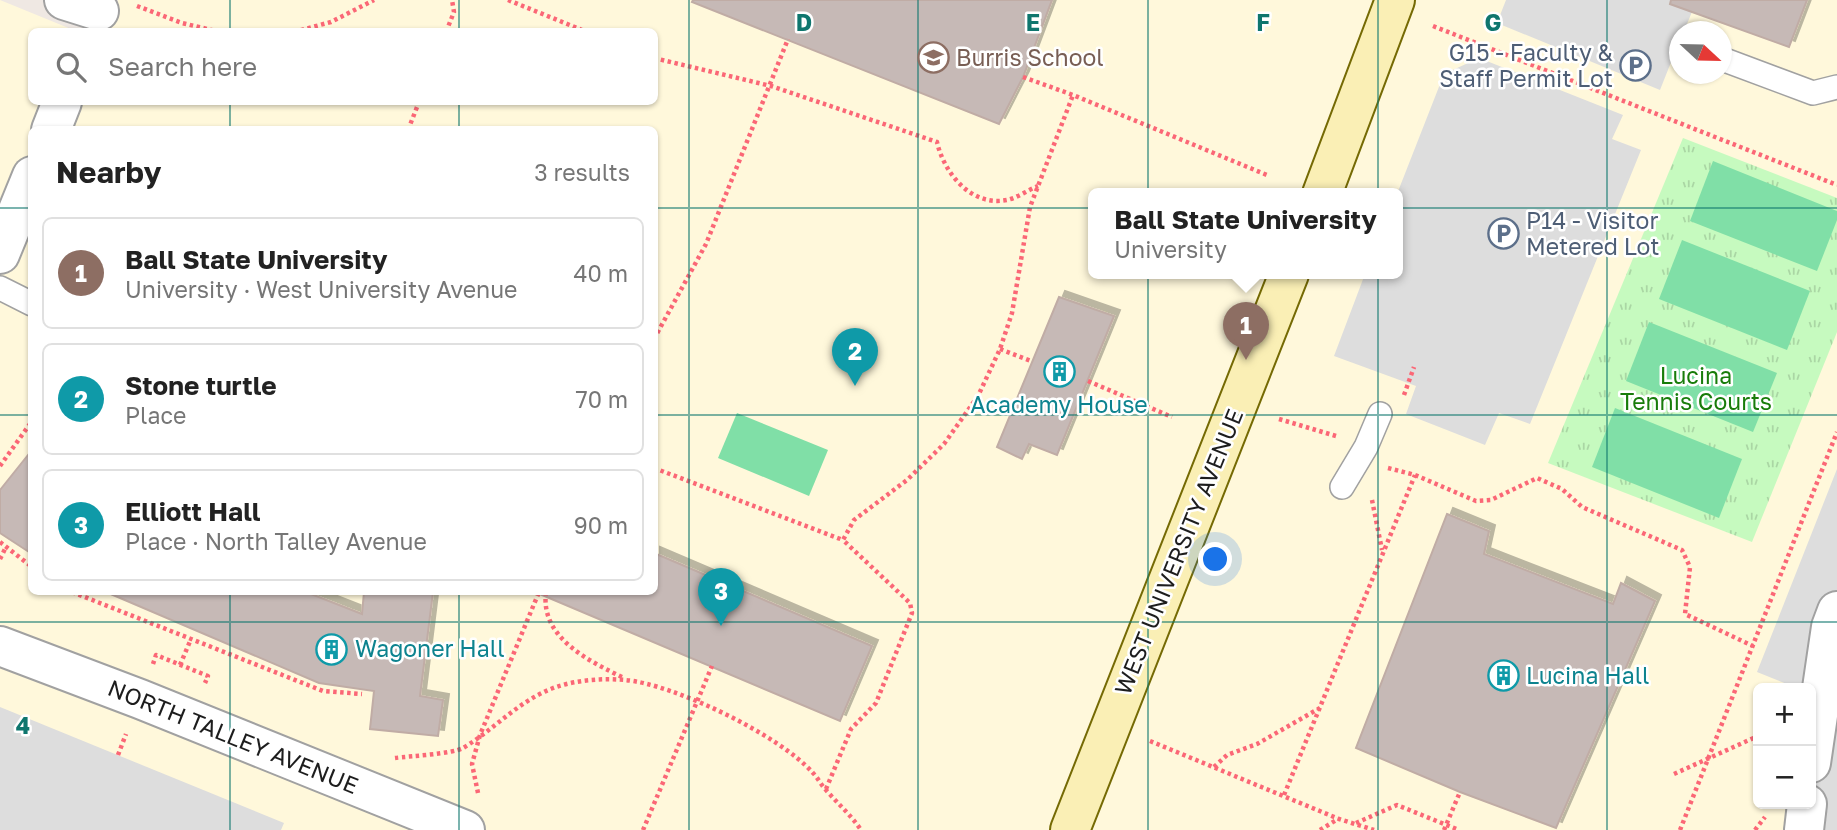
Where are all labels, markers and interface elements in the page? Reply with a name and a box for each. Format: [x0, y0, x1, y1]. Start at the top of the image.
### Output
text: D [796, 8, 812, 36]
text: E [1026, 8, 1040, 36]
text: F [1256, 8, 1270, 36]
text: G [1485, 8, 1501, 36]
north arrow [1669, 21, 1732, 84]
search box [28, 28, 658, 105]
place label: G15 - Faculty & Staff Permit Lot [1439, 38, 1614, 92]
school or university icon: Burris School [916, 41, 950, 75]
place label: Burris School [956, 43, 1104, 71]
icon: search [52, 48, 90, 86]
parking icon: G15 - Faculty & Staff Permit Lot [1619, 49, 1653, 83]
text: Search here [108, 51, 257, 82]
text: Nearby [56, 154, 161, 190]
text: 3 results [534, 158, 630, 186]
popup [1088, 188, 1403, 279]
text: Ball State University [1114, 204, 1377, 235]
place label: P14 - Visitor Metered Lot [1526, 206, 1660, 260]
parking icon: P14 - Visitor Metered Lot [1486, 217, 1520, 251]
text: University [1114, 235, 1227, 263]
text: Ball State University [125, 244, 388, 275]
text: 1 [75, 259, 87, 287]
text: 40 m [574, 259, 628, 287]
text: University · West University Avenue [125, 275, 517, 303]
pin: 1 [1223, 302, 1269, 360]
pin: 2 [832, 328, 878, 386]
building icon: Academy House [1042, 354, 1076, 388]
park label: Lucina Tennis Courts [1620, 361, 1772, 415]
text: Stone turtle [125, 370, 277, 401]
text: 2 [74, 385, 88, 413]
text: 70 m [575, 385, 628, 413]
place label: Academy House [970, 390, 1148, 418]
text: Place [125, 401, 186, 429]
street label: WEST UNIVERSITY AVENUE [1108, 405, 1248, 699]
text: Elliott Hall [125, 496, 261, 527]
text: 3 [74, 511, 88, 539]
text: 90 m [574, 511, 628, 539]
text: Place · North Talley Avenue [125, 527, 427, 555]
your location [1198, 542, 1232, 576]
pin: 3 [698, 568, 744, 626]
building icon: Wagoner Hall [315, 632, 349, 666]
place label: Wagoner Hall [355, 634, 505, 662]
building icon: Lucina Hall [1486, 659, 1520, 693]
place label: Lucina Hall [1526, 661, 1649, 689]
street label: NORTH TALLEY AVENUE [104, 673, 363, 799]
map controls [1753, 683, 1816, 809]
button: + [1753, 683, 1816, 746]
text: 4 [16, 711, 30, 739]
button: − [1753, 746, 1816, 809]

